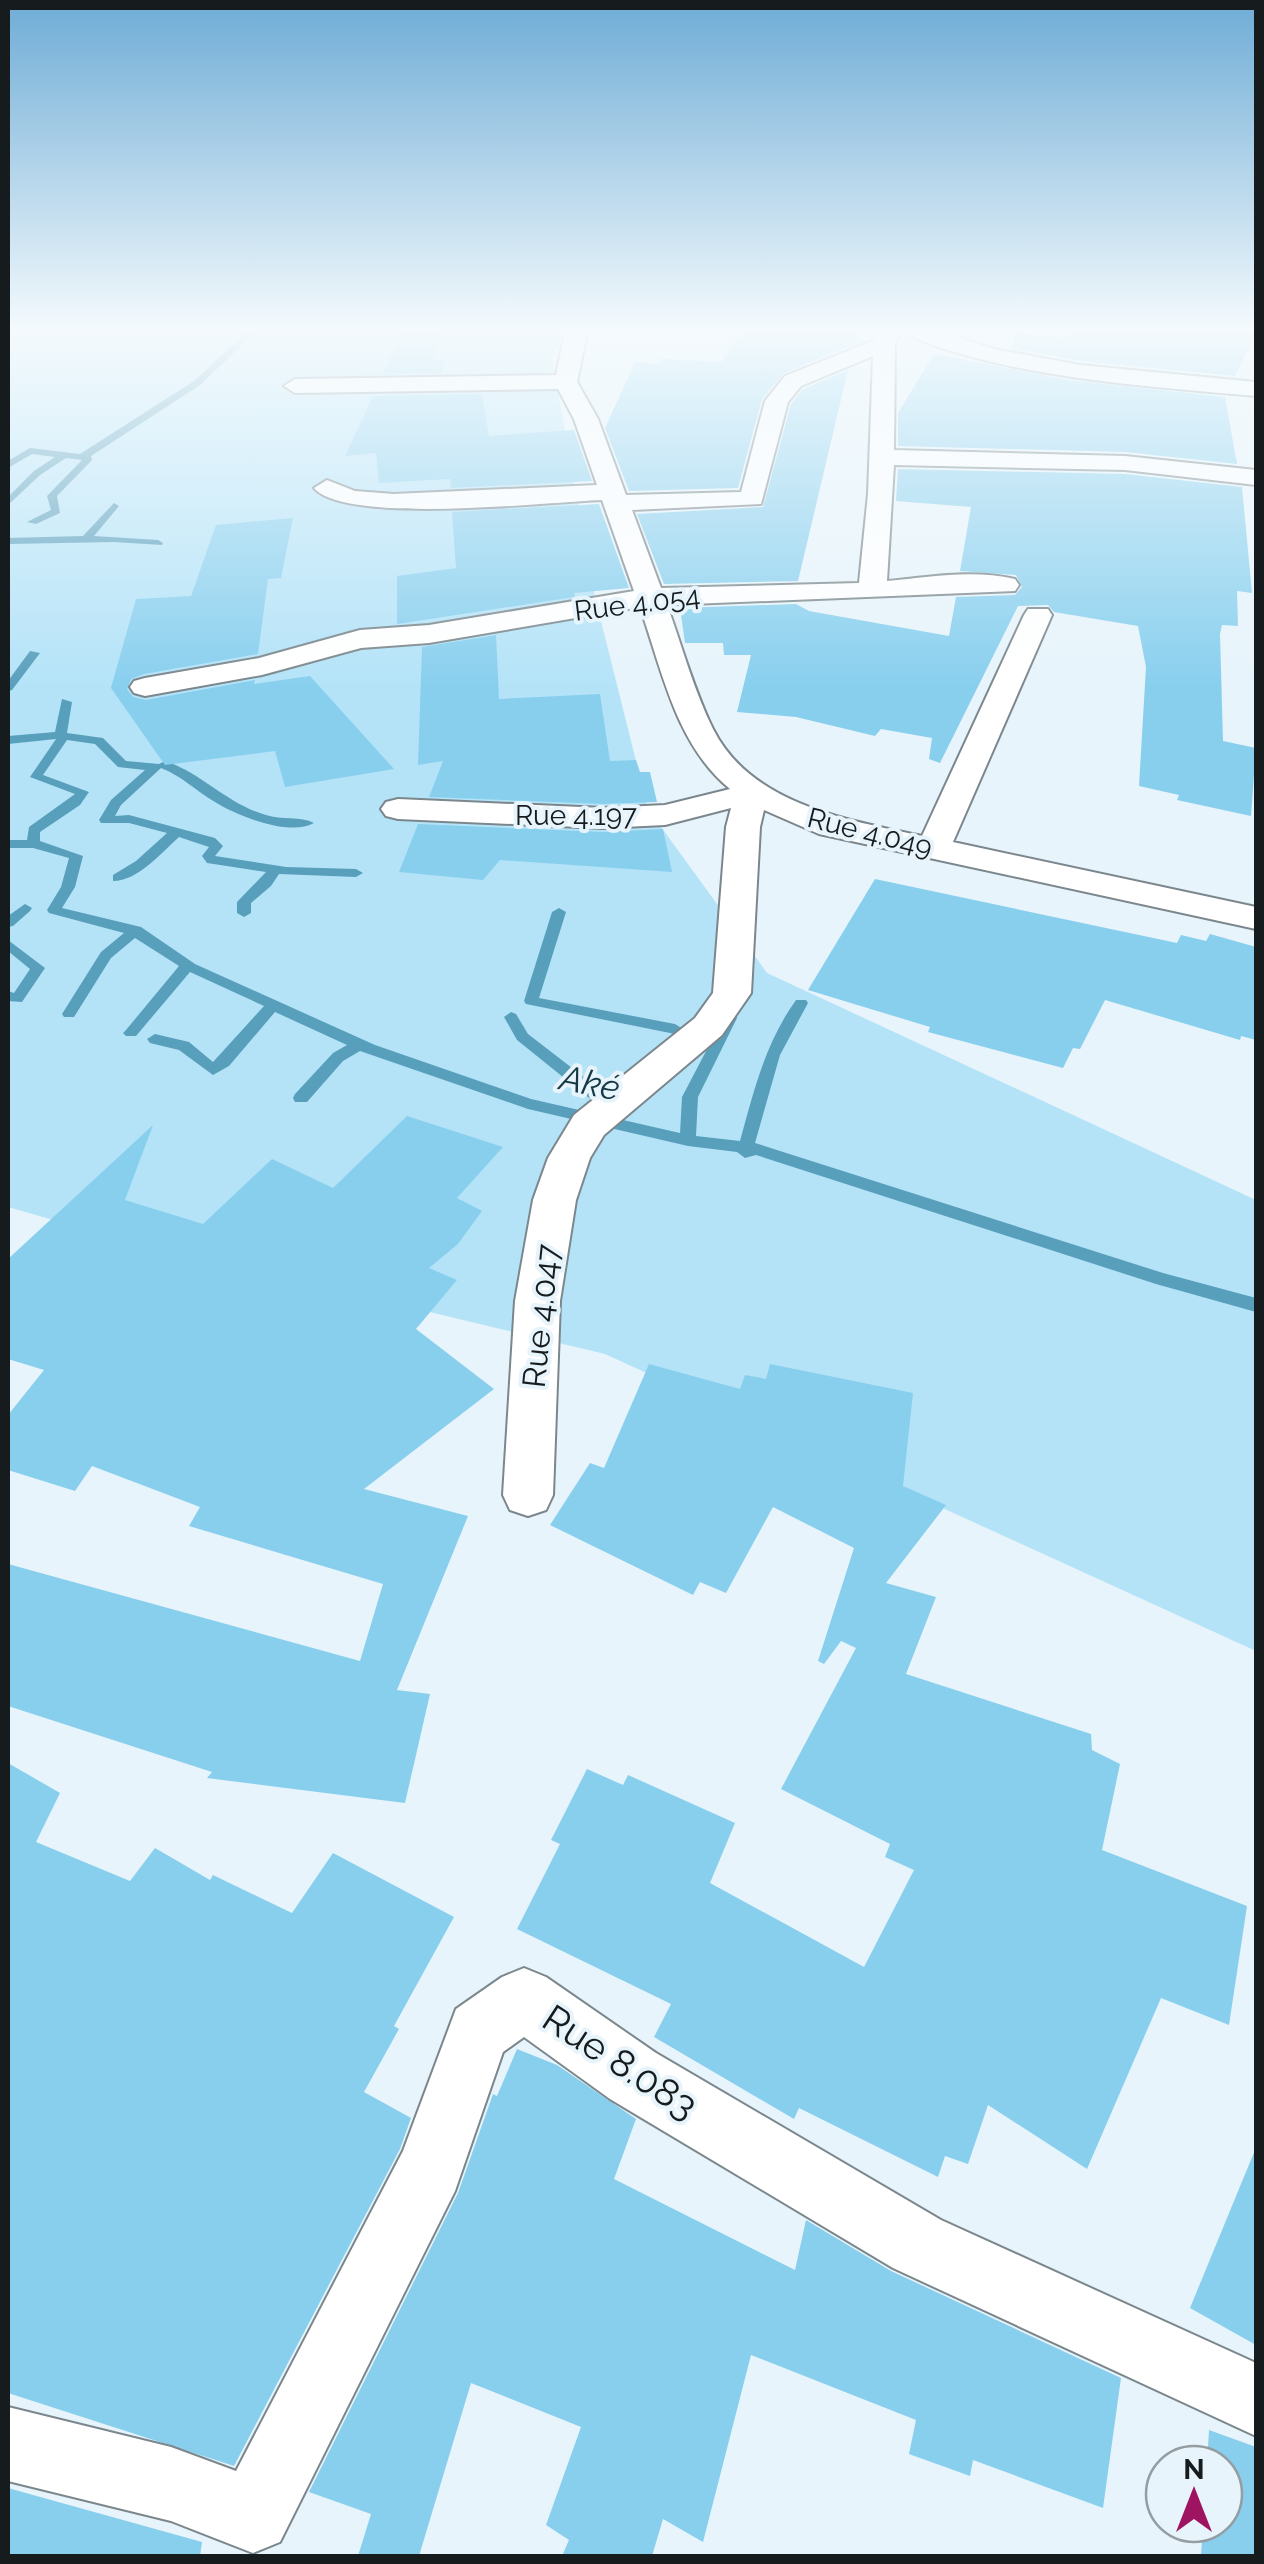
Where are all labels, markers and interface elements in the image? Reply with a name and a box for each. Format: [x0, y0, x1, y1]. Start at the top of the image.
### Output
street label: Rue 4.054 [572, 579, 702, 628]
street label: Rue 4.197 [515, 799, 637, 832]
street label: Rue 4.049 [804, 801, 936, 864]
water label: Aké [555, 1056, 623, 1108]
street label: Rue 4.047 [515, 1242, 566, 1390]
street label: Rue 8.083 [535, 1995, 706, 2128]
north arrow [1144, 2444, 1244, 2544]
text: N [1183, 2453, 1205, 2486]

